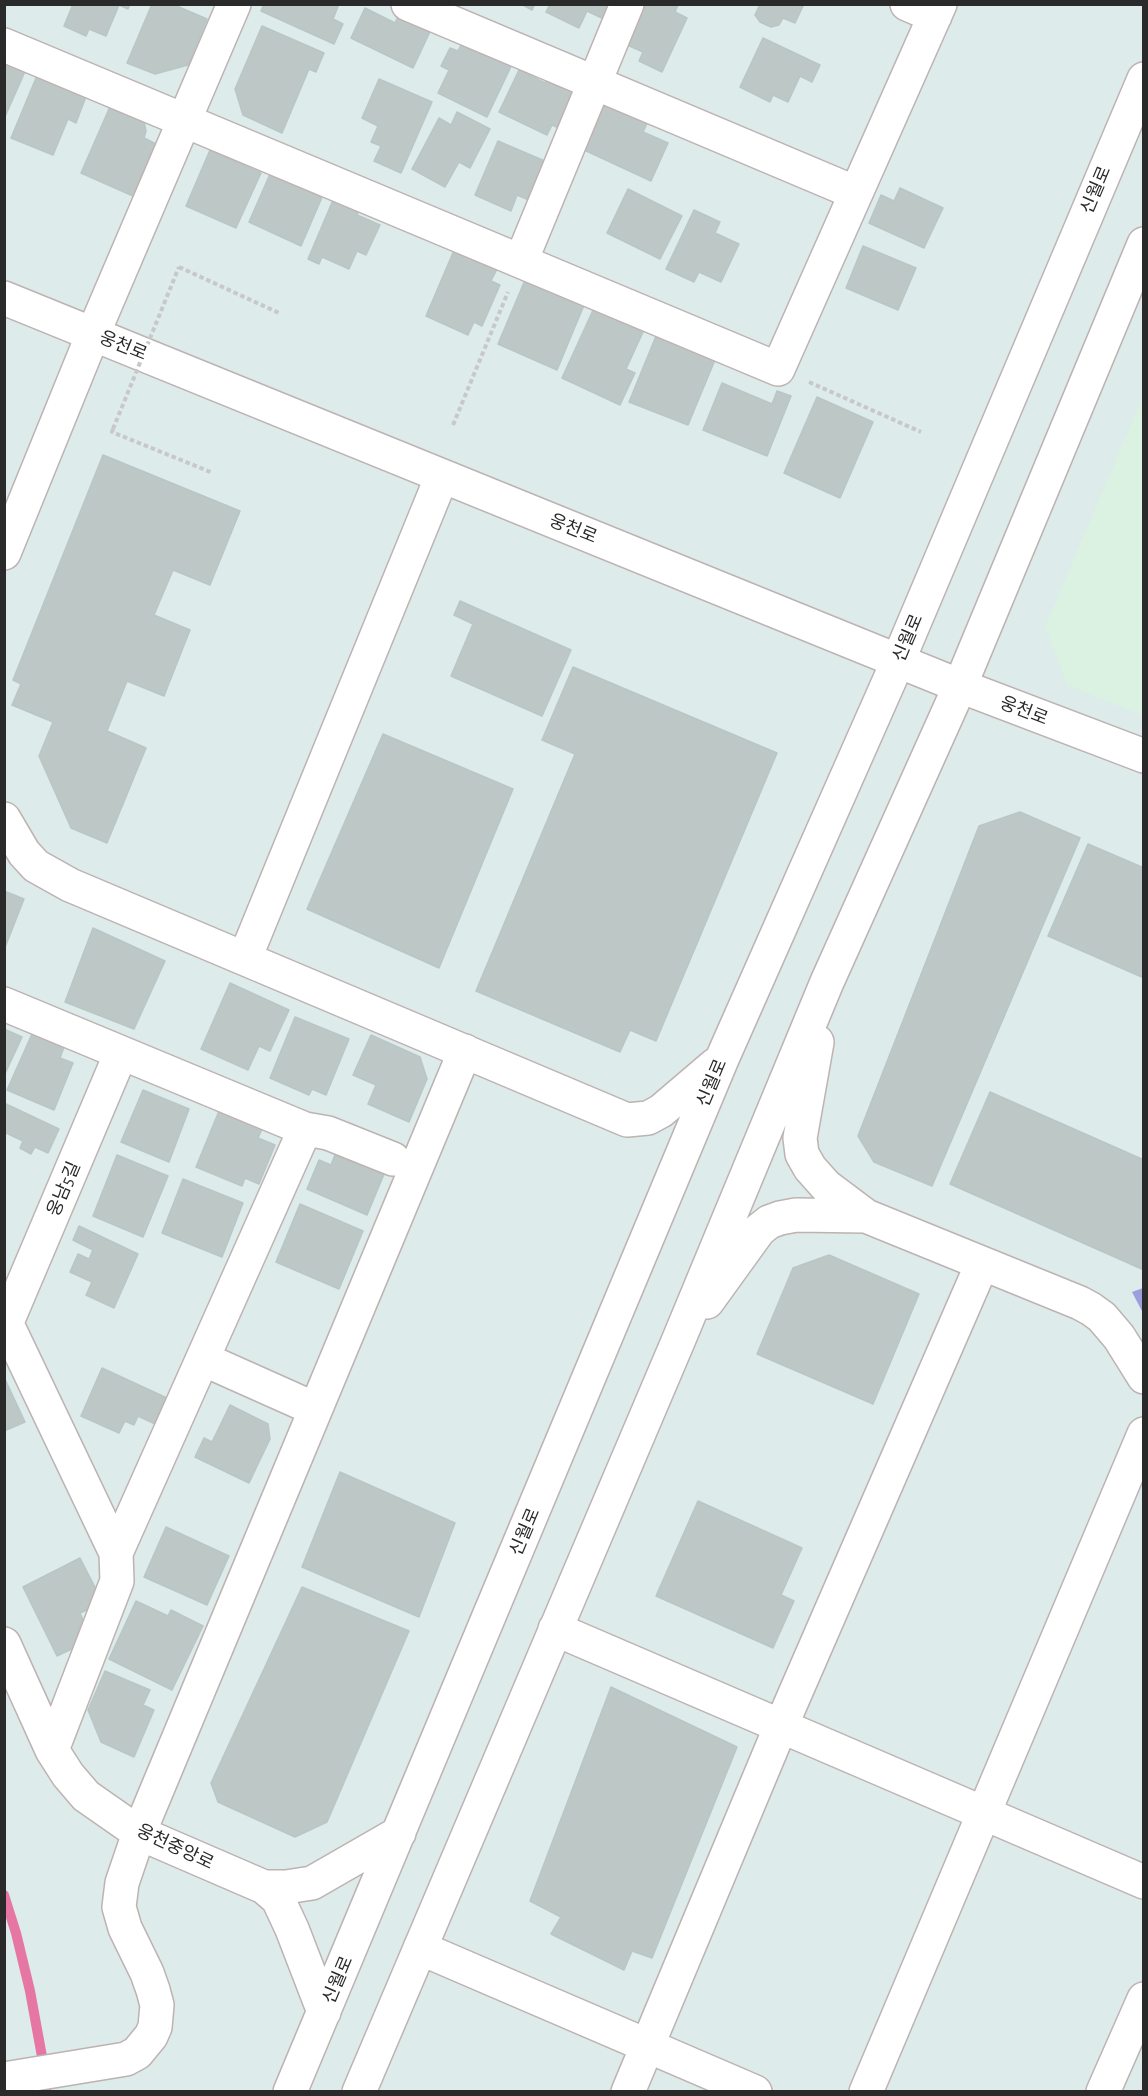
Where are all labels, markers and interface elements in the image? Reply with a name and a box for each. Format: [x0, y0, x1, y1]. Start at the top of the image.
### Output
street label: 신월로 [1076, 163, 1116, 217]
street label: 웅천로 [96, 327, 150, 365]
street label: 웅천로 [546, 510, 600, 548]
street label: 신월로 [888, 611, 928, 665]
street label: 웅천로 [997, 692, 1051, 730]
street label: 신월로 [692, 1056, 732, 1110]
street label: 웅남5길 [43, 1158, 85, 1220]
street label: 신월로 [505, 1505, 545, 1559]
street label: 웅천중앙로 [133, 1820, 217, 1874]
street label: 신월로 [318, 1953, 358, 2007]

